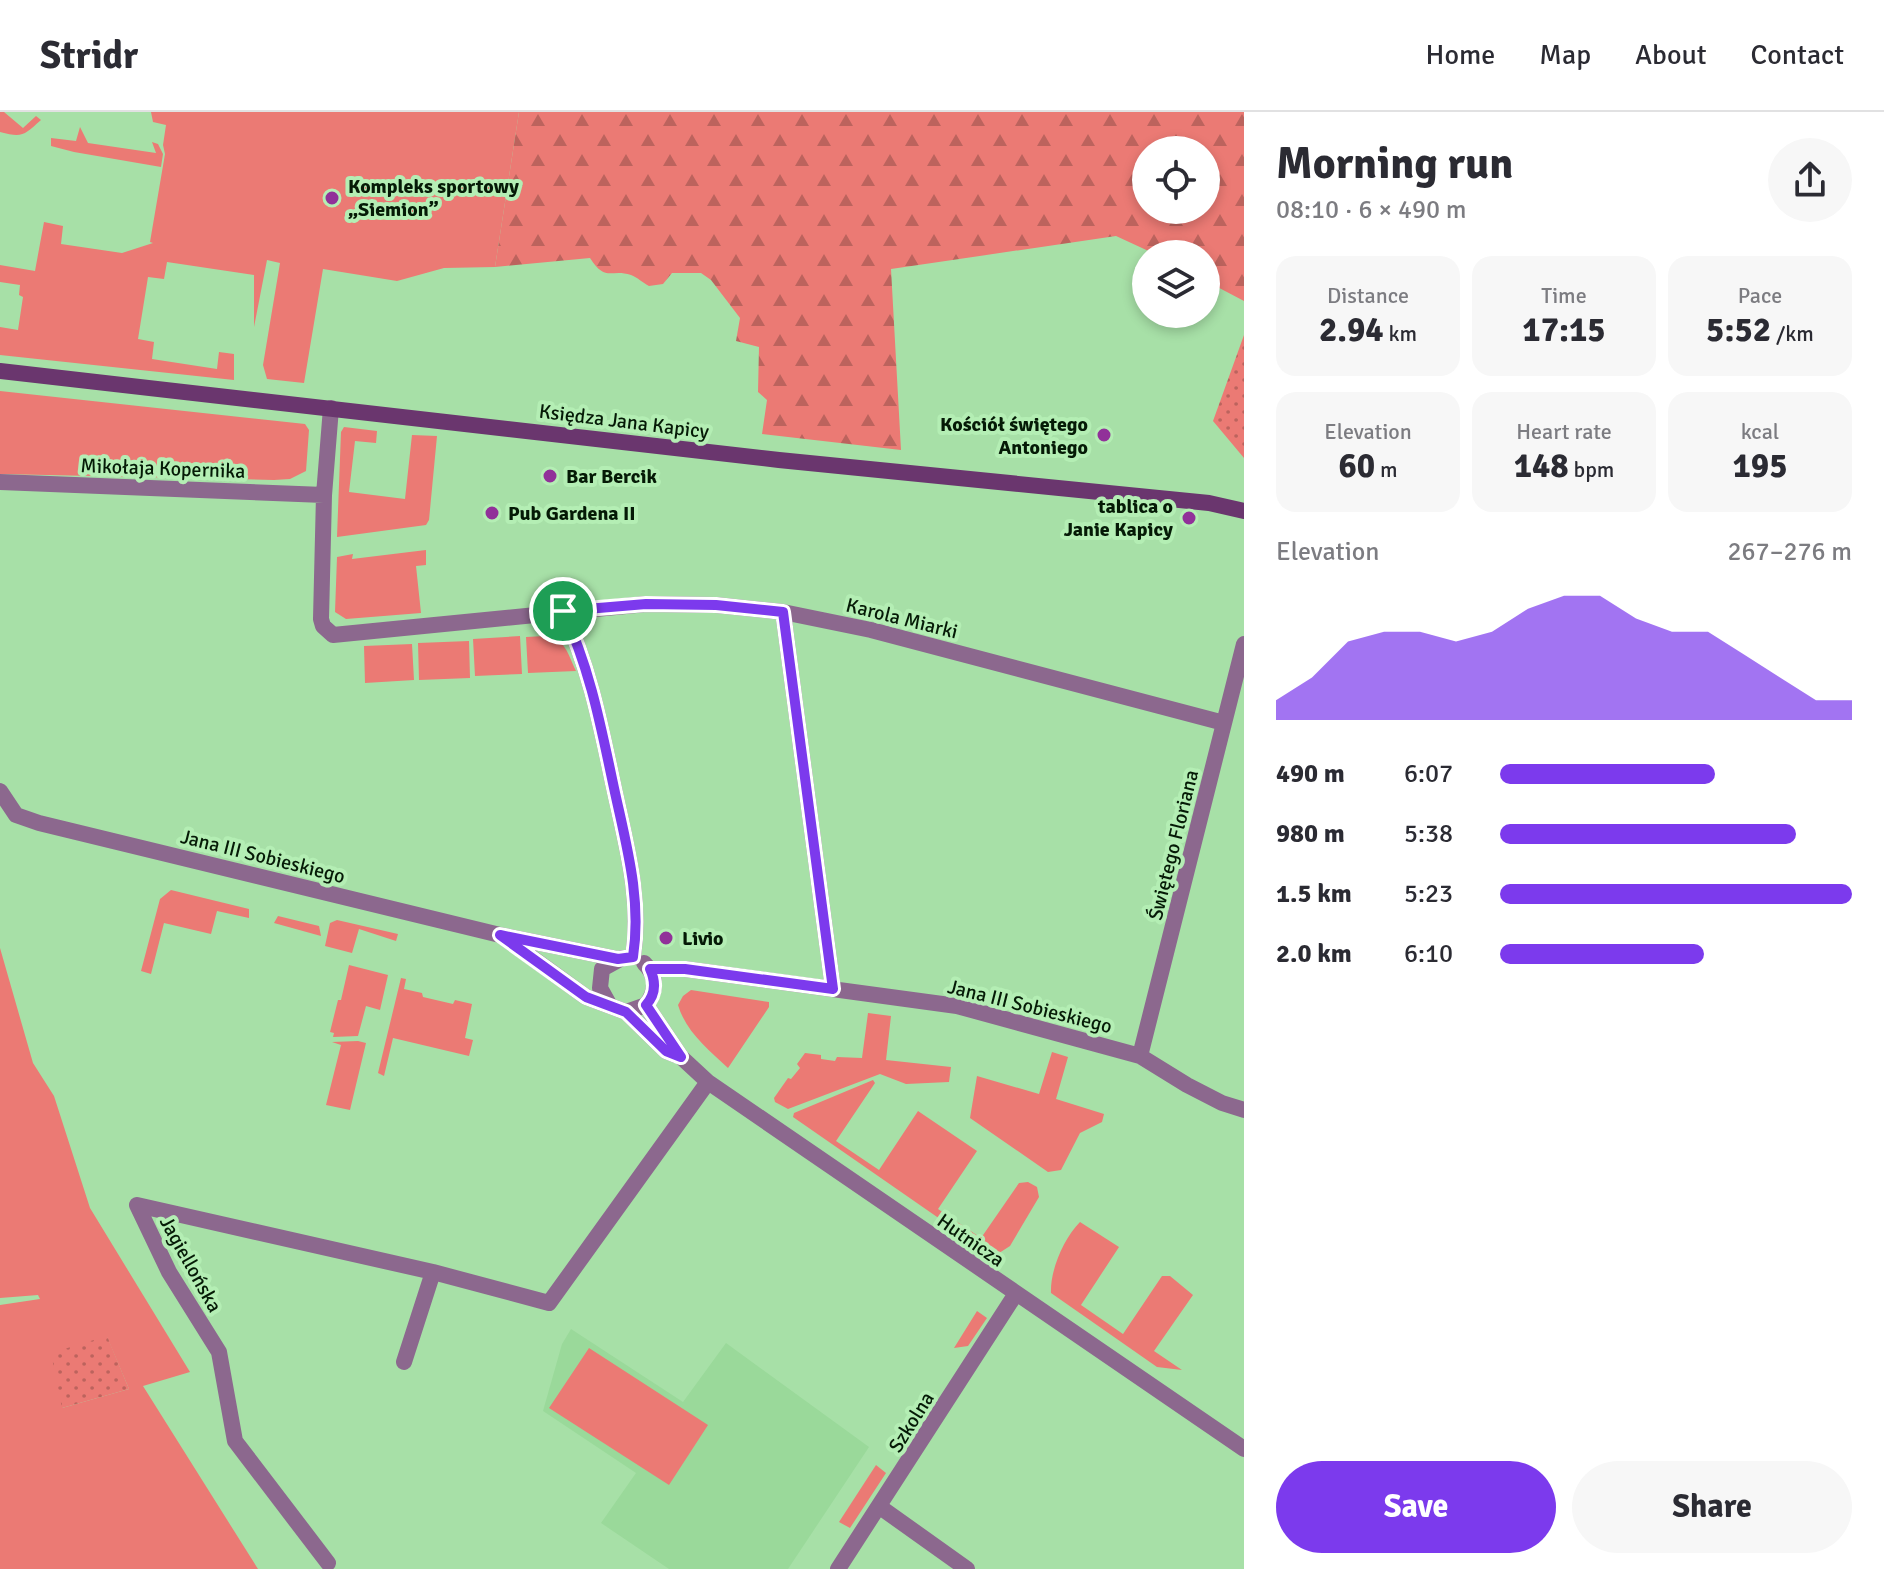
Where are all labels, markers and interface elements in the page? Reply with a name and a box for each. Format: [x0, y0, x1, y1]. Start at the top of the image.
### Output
text: Stridr [40, 32, 138, 79]
text: Home [1426, 38, 1495, 72]
text: Map [1539, 38, 1591, 72]
text: About [1635, 38, 1707, 72]
text: Contact [1751, 38, 1844, 72]
map controls [1132, 136, 1220, 328]
button: locate [1132, 136, 1220, 224]
text: Morning run [1276, 137, 1513, 191]
button: share [1768, 138, 1852, 222]
place label: Kompleks sportowy „Siemion” [348, 174, 519, 222]
marker: Kompleks sportowy „Siemion” [323, 189, 341, 207]
text: 08:10 · 6 × 490 m [1276, 194, 1467, 226]
button: layers [1132, 240, 1220, 328]
text: Distance [1327, 282, 1409, 309]
text: Time [1541, 282, 1587, 309]
text: Pace [1738, 282, 1782, 309]
text: 2.94 [1319, 309, 1384, 351]
text: 17:15 [1522, 309, 1606, 351]
text: 5:52 [1706, 309, 1771, 351]
text: km [1384, 320, 1417, 347]
text: /km [1771, 320, 1814, 347]
street label: Księdza Jana Kapicy [537, 399, 711, 444]
place label: Kościół świętego Antoniego [940, 412, 1088, 460]
text: Elevation [1324, 418, 1412, 445]
text: Heart rate [1516, 418, 1612, 445]
text: kcal [1741, 418, 1779, 445]
marker: Kościół świętego Antoniego [1095, 426, 1113, 444]
text: 60 [1338, 445, 1375, 487]
text: 148 [1514, 445, 1569, 487]
text: 195 [1732, 445, 1788, 487]
street label: Mikołaja Kopernika [80, 453, 246, 484]
text: m [1375, 456, 1398, 483]
text: bpm [1569, 456, 1614, 483]
place label: Bar Bercik [566, 464, 657, 489]
marker: Bar Bercik [541, 467, 559, 485]
place label: tablica o Janie Kapicy [1064, 494, 1173, 542]
place label: Pub Gardena II [508, 501, 636, 526]
marker: Pub Gardena II [483, 504, 501, 522]
marker: tablica o Janie Kapicy [1180, 509, 1198, 527]
text: Elevation [1276, 536, 1380, 568]
text: 267–276 m [1728, 536, 1852, 568]
pin [529, 577, 597, 645]
icon: arrive [541, 589, 585, 633]
street label: Karola Miarki [843, 593, 960, 644]
text: 490 m [1276, 758, 1345, 790]
text: 6:07 [1404, 758, 1453, 790]
street label: Świętego Floriana [1143, 767, 1204, 923]
text: 980 m [1276, 818, 1345, 850]
text: 5:38 [1404, 818, 1453, 850]
street label: Jana III Sobieskiego [178, 824, 348, 889]
text: 1.5 km [1276, 878, 1352, 910]
text: 5:23 [1404, 878, 1453, 910]
place label: Livio [682, 926, 724, 951]
marker: Livio [657, 929, 675, 947]
text: 2.0 km [1276, 938, 1352, 970]
text: 6:10 [1404, 938, 1453, 970]
street label: Jana III Sobieskiego [945, 974, 1115, 1039]
street label: Hutnicza [932, 1208, 1009, 1273]
street label: Jagiellońska [154, 1212, 227, 1317]
street label: Szkolna [883, 1387, 940, 1457]
button: Save [1276, 1461, 1556, 1553]
button: Share [1572, 1461, 1852, 1553]

